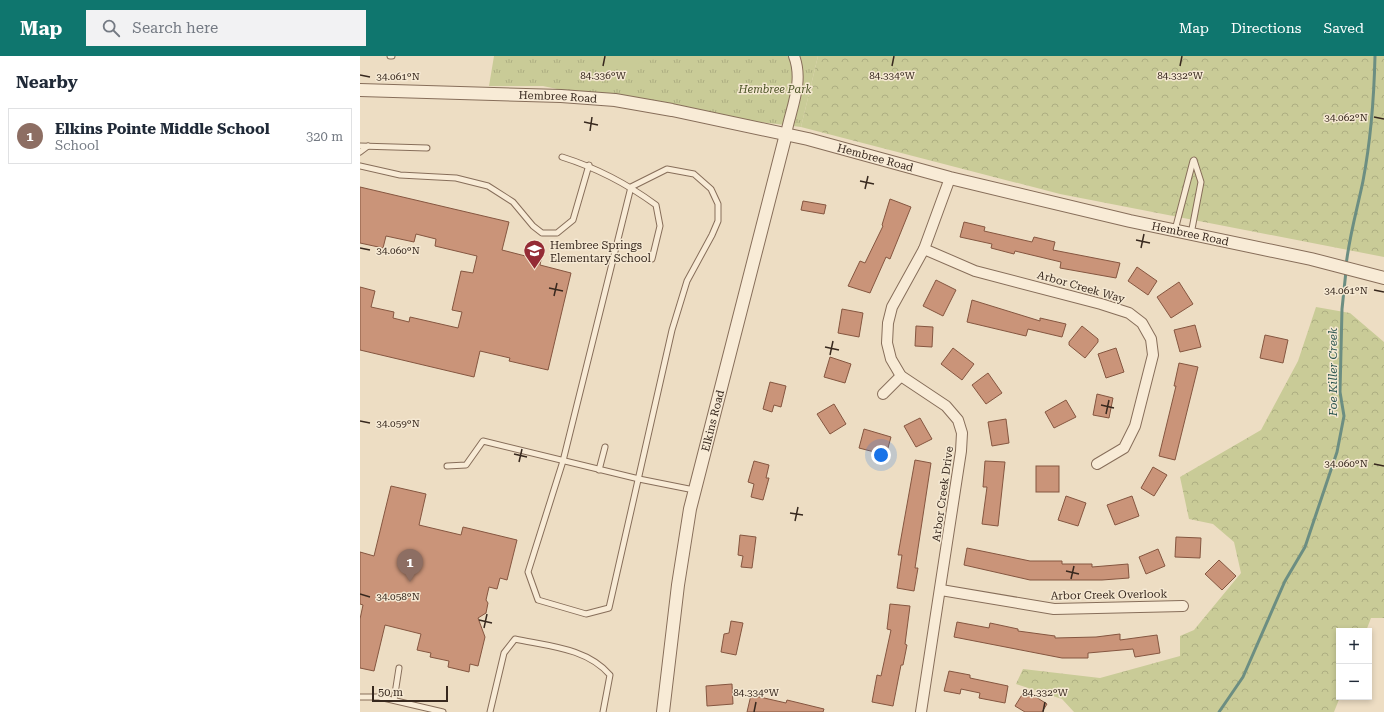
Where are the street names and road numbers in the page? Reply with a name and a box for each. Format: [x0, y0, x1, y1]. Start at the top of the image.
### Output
street label: Hembree Road [518, 88, 598, 105]
street label: Hembree Road [836, 141, 915, 174]
street label: Hembree Road [1150, 219, 1230, 248]
street label: Arbor Creek Way [1036, 268, 1127, 306]
street label: Elkins Road [698, 388, 727, 453]
street label: Arbor Creek Drive [930, 445, 956, 543]
street label: Arbor Creek Overlook [1050, 587, 1168, 603]

